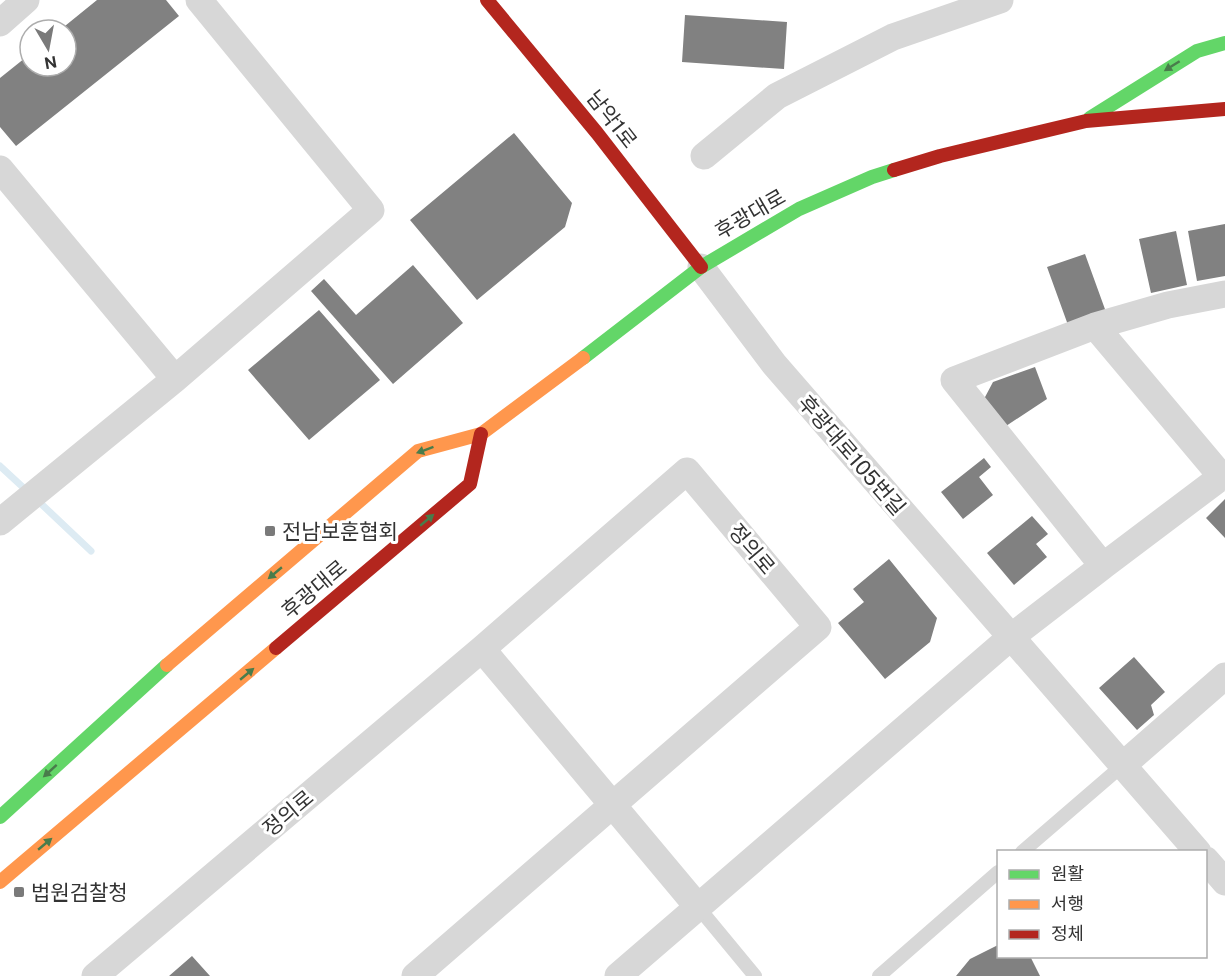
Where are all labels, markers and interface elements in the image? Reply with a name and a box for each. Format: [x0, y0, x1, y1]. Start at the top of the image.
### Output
north arrow [18, 18, 78, 78]
text: N [43, 52, 58, 73]
one-way arrow [1164, 61, 1180, 72]
street label: 남악1로 [582, 85, 642, 153]
street label: 후광대로 [710, 184, 790, 244]
street label: 후광대로105번길 [793, 390, 911, 520]
one-way arrow [416, 446, 434, 456]
one-way arrow [419, 514, 435, 527]
place label: 전남보훈협회 [282, 519, 398, 544]
street label: 정의로 [724, 519, 780, 579]
marker: 전남보훈협회 [263, 524, 277, 538]
street label: 후광대로 [276, 555, 352, 623]
one-way arrow [268, 566, 283, 579]
one-way arrow [239, 667, 255, 680]
one-way arrow [42, 764, 57, 778]
street label: 정의로 [258, 785, 318, 841]
one-way arrow [37, 838, 52, 851]
legend [997, 850, 1207, 958]
text: 원활 [1051, 863, 1084, 884]
place label: 법원검찰청 [31, 880, 128, 905]
marker: 법원검찰청 [12, 885, 26, 899]
text: 서행 [1051, 893, 1084, 914]
text: 정체 [1051, 923, 1084, 944]

